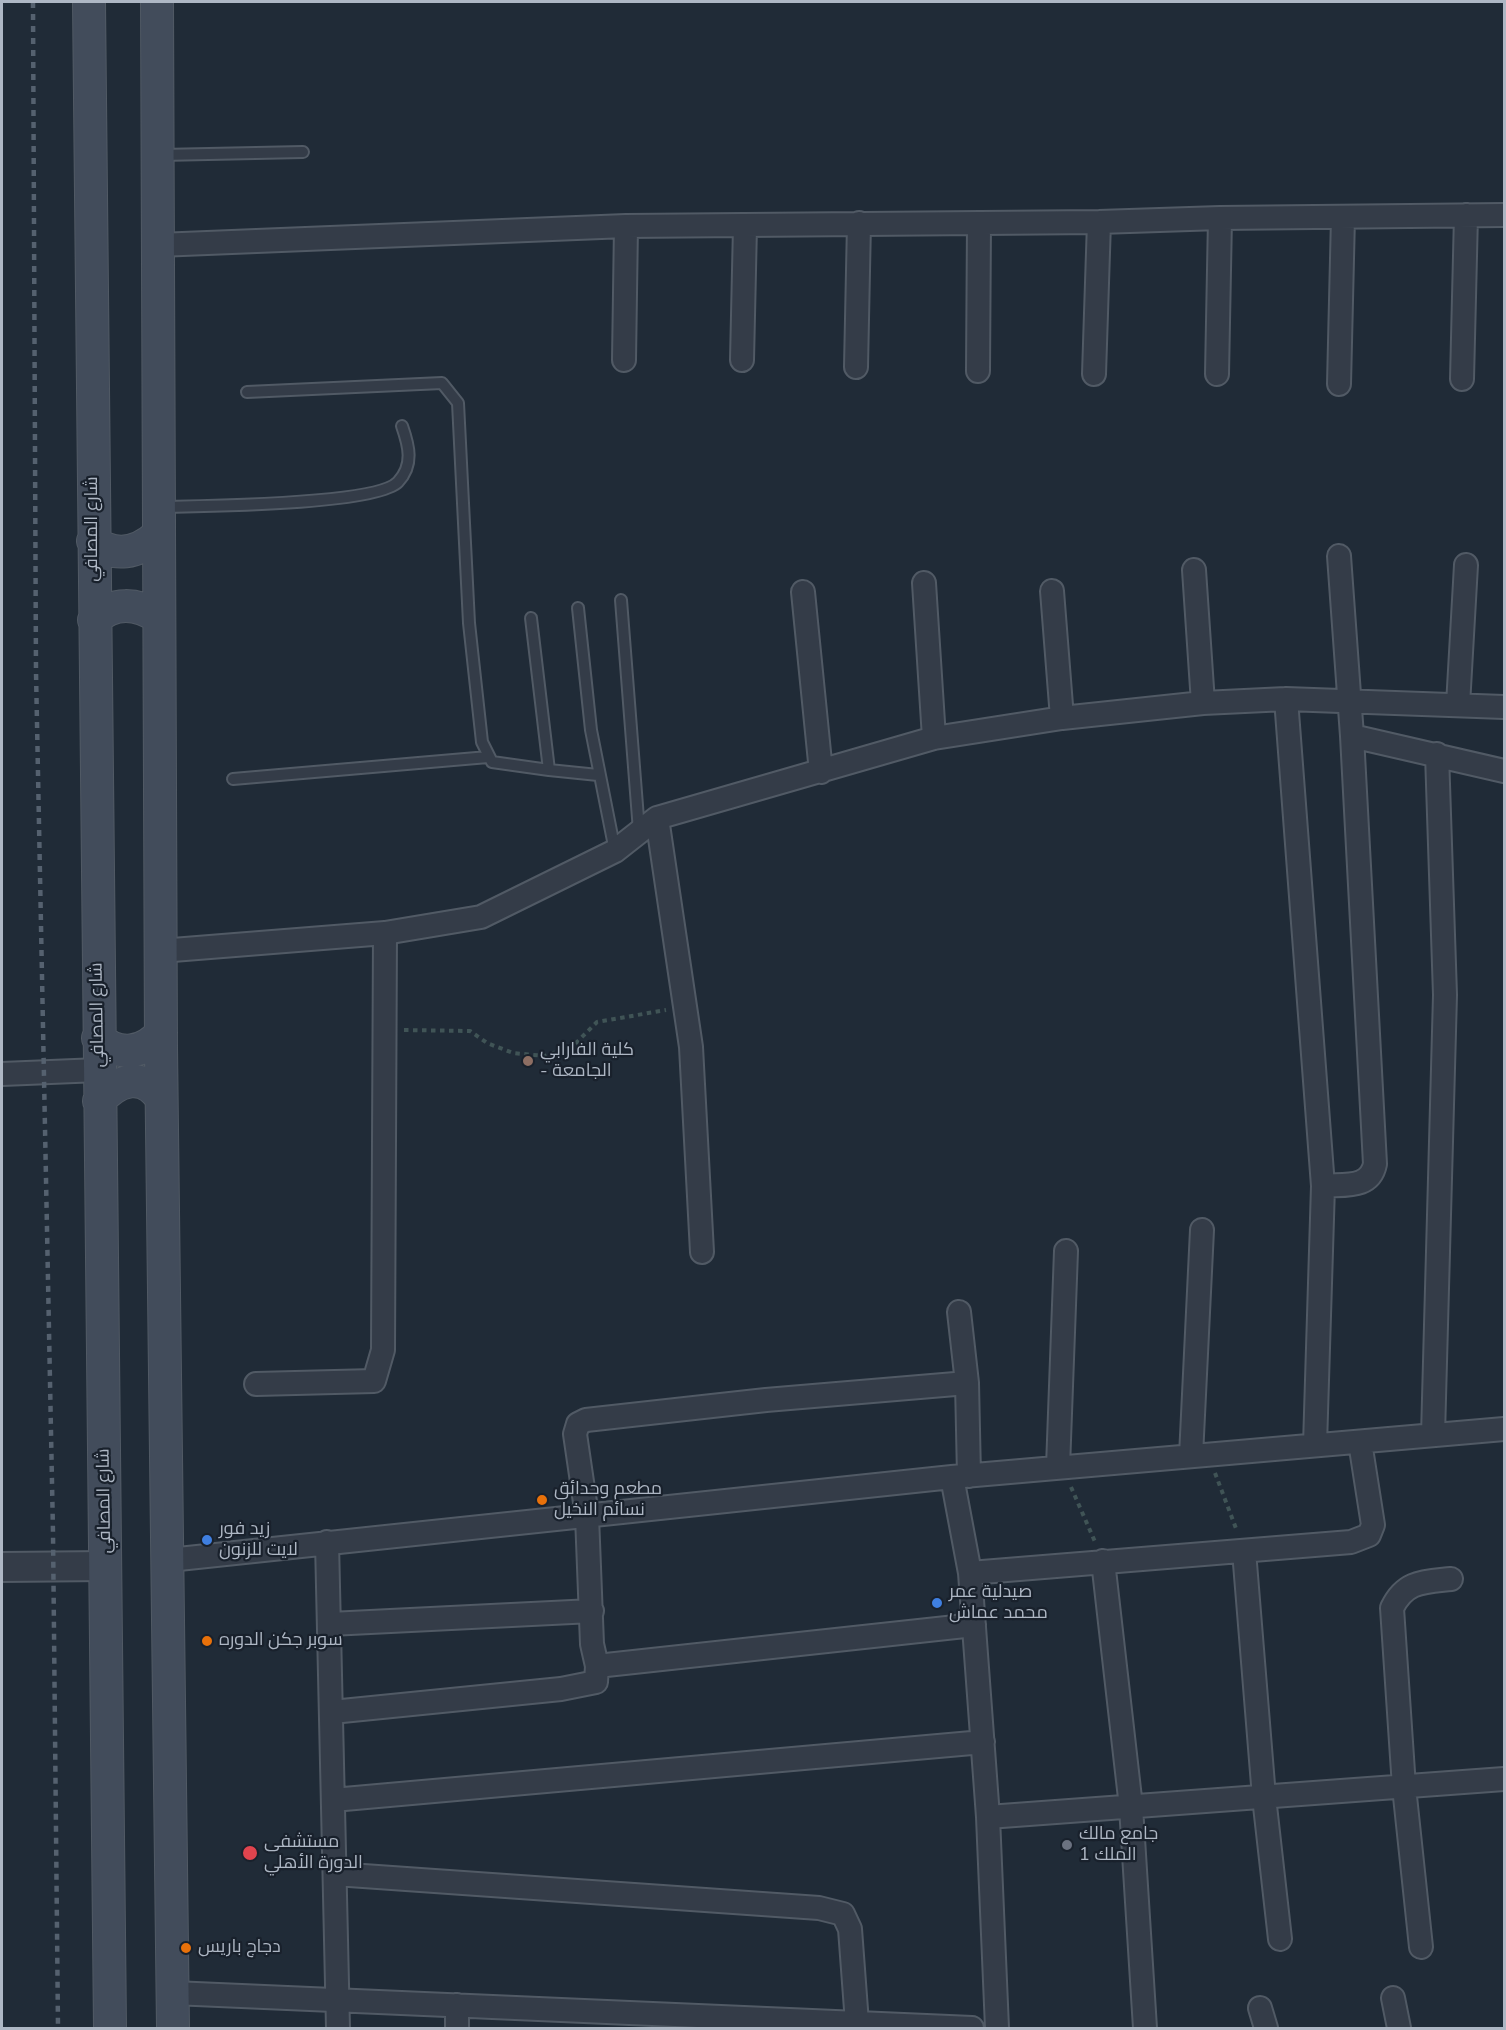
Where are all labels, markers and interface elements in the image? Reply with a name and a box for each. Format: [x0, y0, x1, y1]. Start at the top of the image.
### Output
street label: شارع المصافي [82, 476, 104, 582]
street label: شارع المصافي [86, 962, 110, 1068]
place label: كلية الفارابي - الجامعة [540, 1040, 634, 1082]
marker: كلية الفارابي - الجامعة [521, 1054, 535, 1068]
street label: شارع المصافي [93, 1448, 117, 1554]
place label: مطعم وحدائق نسائم النخيل [554, 1479, 662, 1522]
marker: مطعم وحدائق نسائم النخيل [535, 1493, 549, 1507]
place label: زيد فور لايت للزنون [219, 1519, 298, 1562]
marker: زيد فور لايت للزنون [200, 1533, 214, 1547]
place label: صيدلية عمر محمد عماش [949, 1582, 1048, 1624]
marker: صيدلية عمر محمد عماش [930, 1596, 944, 1610]
place label: سوبر جكن الدوره [219, 1630, 343, 1652]
marker: سوبر جكن الدوره [200, 1634, 214, 1648]
place label: جامع مالك الملك 1 [1079, 1824, 1158, 1866]
place label: مستشفى الدورة الأهلي [264, 1832, 363, 1874]
marker: جامع مالك الملك 1 [1060, 1838, 1074, 1852]
marker: مستشفى الدورة الأهلي [241, 1844, 259, 1862]
place label: دجاج باريس [198, 1937, 281, 1959]
marker: دجاج باريس [179, 1941, 193, 1955]

